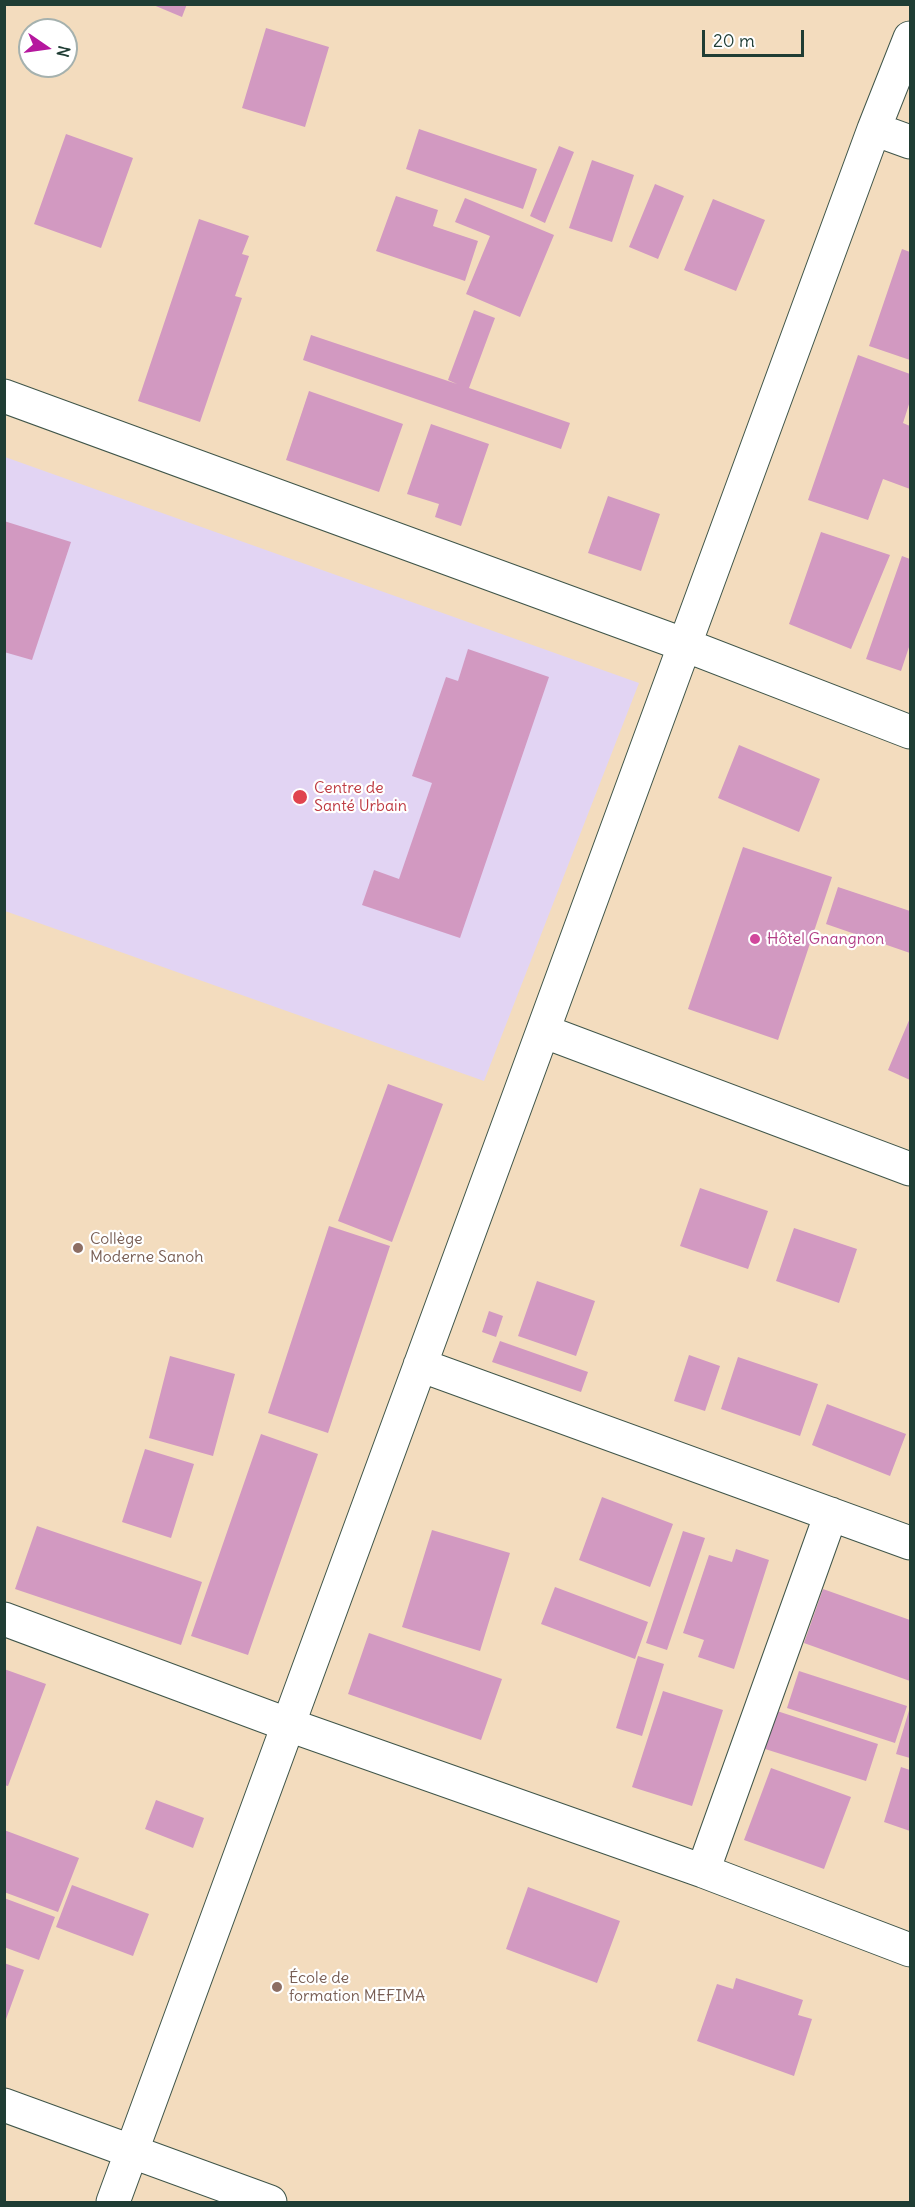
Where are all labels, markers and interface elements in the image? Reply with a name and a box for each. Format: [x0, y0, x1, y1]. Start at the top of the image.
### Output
north arrow [18, 18, 78, 78]
scale bar [705, 18, 807, 56]
text: 20 m [713, 29, 755, 52]
text: N [53, 44, 75, 59]
place label: Centre de Santé Urbain [314, 778, 407, 816]
marker: Centre de Santé Urbain [291, 788, 309, 806]
place label: Hôtel Gnangnon [767, 929, 884, 949]
marker: Hôtel Gnangnon [748, 932, 762, 946]
place label: Collège Moderne Sanoh [90, 1229, 204, 1267]
marker: Collège Moderne Sanoh [71, 1241, 85, 1255]
place label: École de formation MEFIMA [289, 1968, 425, 2006]
marker: École de formation MEFIMA [270, 1980, 284, 1994]

